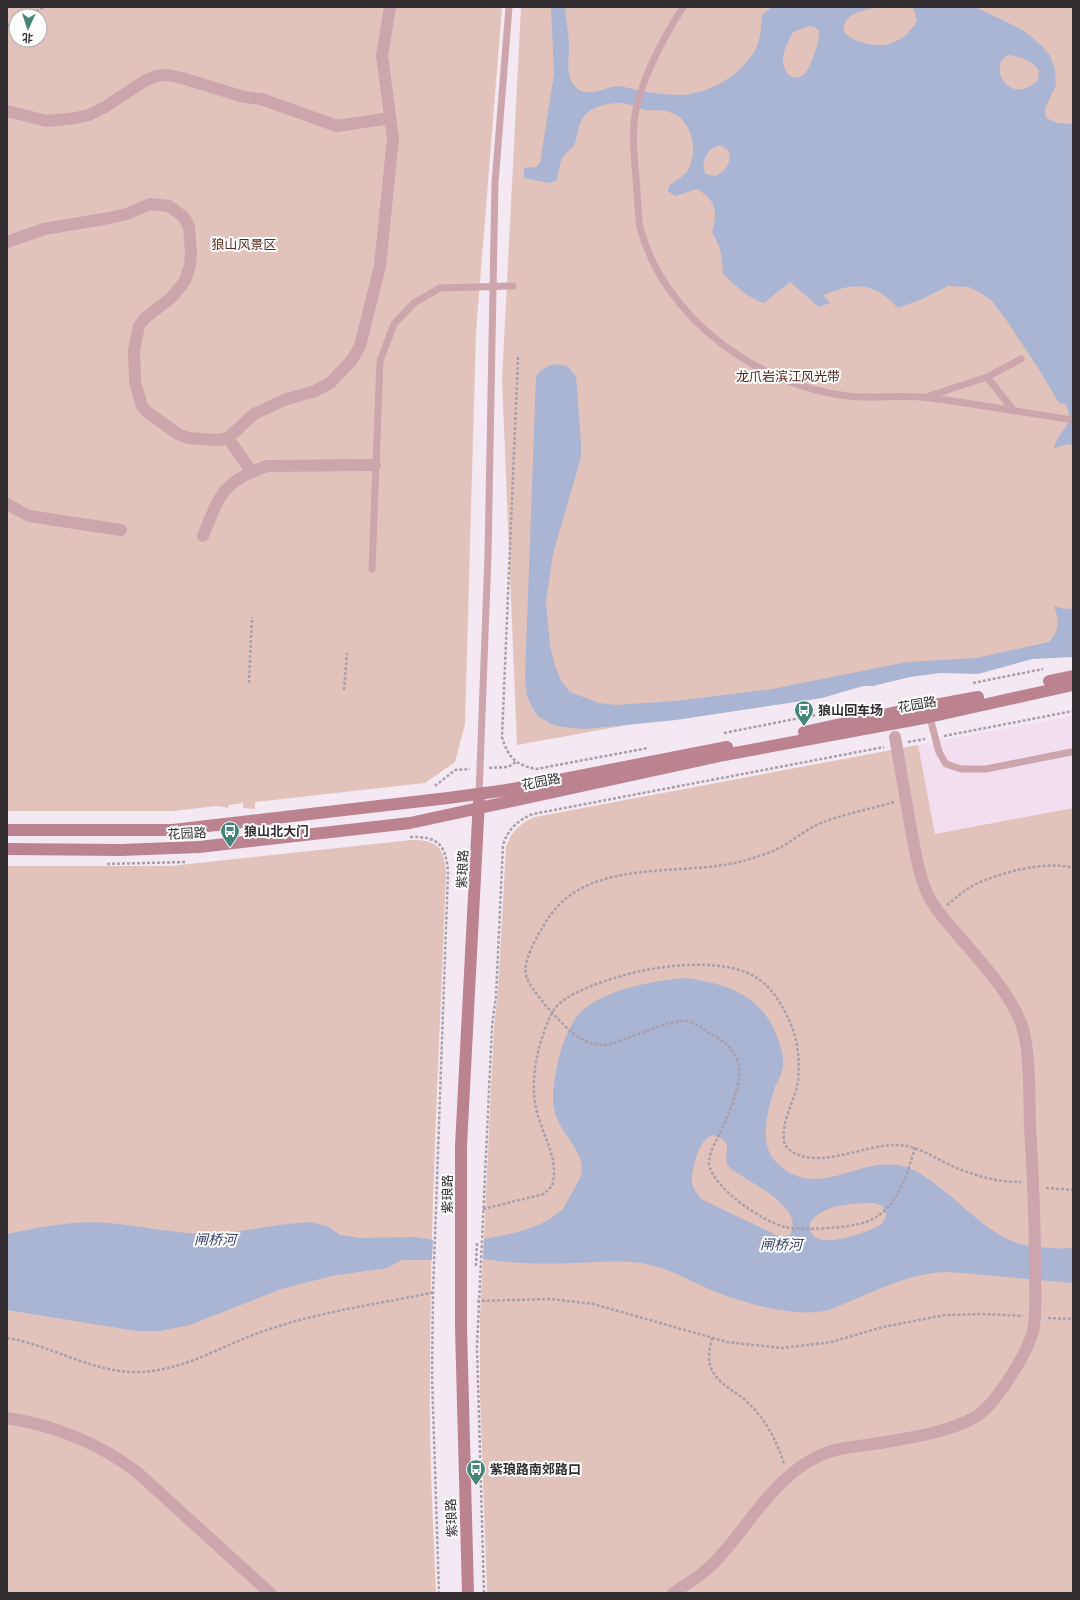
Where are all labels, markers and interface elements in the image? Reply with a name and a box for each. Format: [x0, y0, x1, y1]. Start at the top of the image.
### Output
north arrow [8, 8, 48, 48]
text: 北 [22, 32, 33, 45]
park label: 狼山风景区 [211, 236, 277, 252]
park label: 龙爪岩滨江风光带 [736, 368, 840, 384]
street label: 花园路 [896, 693, 938, 715]
bus stop icon: 狼山回车场 [793, 699, 815, 727]
place label: 狼山回车场 [818, 702, 883, 718]
street label: 花园路 [520, 769, 562, 793]
bus stop icon: 狼山北大门 [219, 820, 241, 848]
place label: 狼山北大门 [244, 823, 309, 839]
street label: 花园路 [167, 824, 207, 842]
street label: 紫琅路 [453, 849, 471, 889]
street label: 紫琅路 [439, 1174, 455, 1214]
water label: 闸桥河 [194, 1230, 239, 1248]
water label: 闸桥河 [760, 1235, 805, 1253]
bus stop icon: 紫琅路南郊路口 [465, 1458, 487, 1486]
place label: 紫琅路南郊路口 [490, 1461, 581, 1477]
street label: 紫琅路 [442, 1498, 460, 1538]

